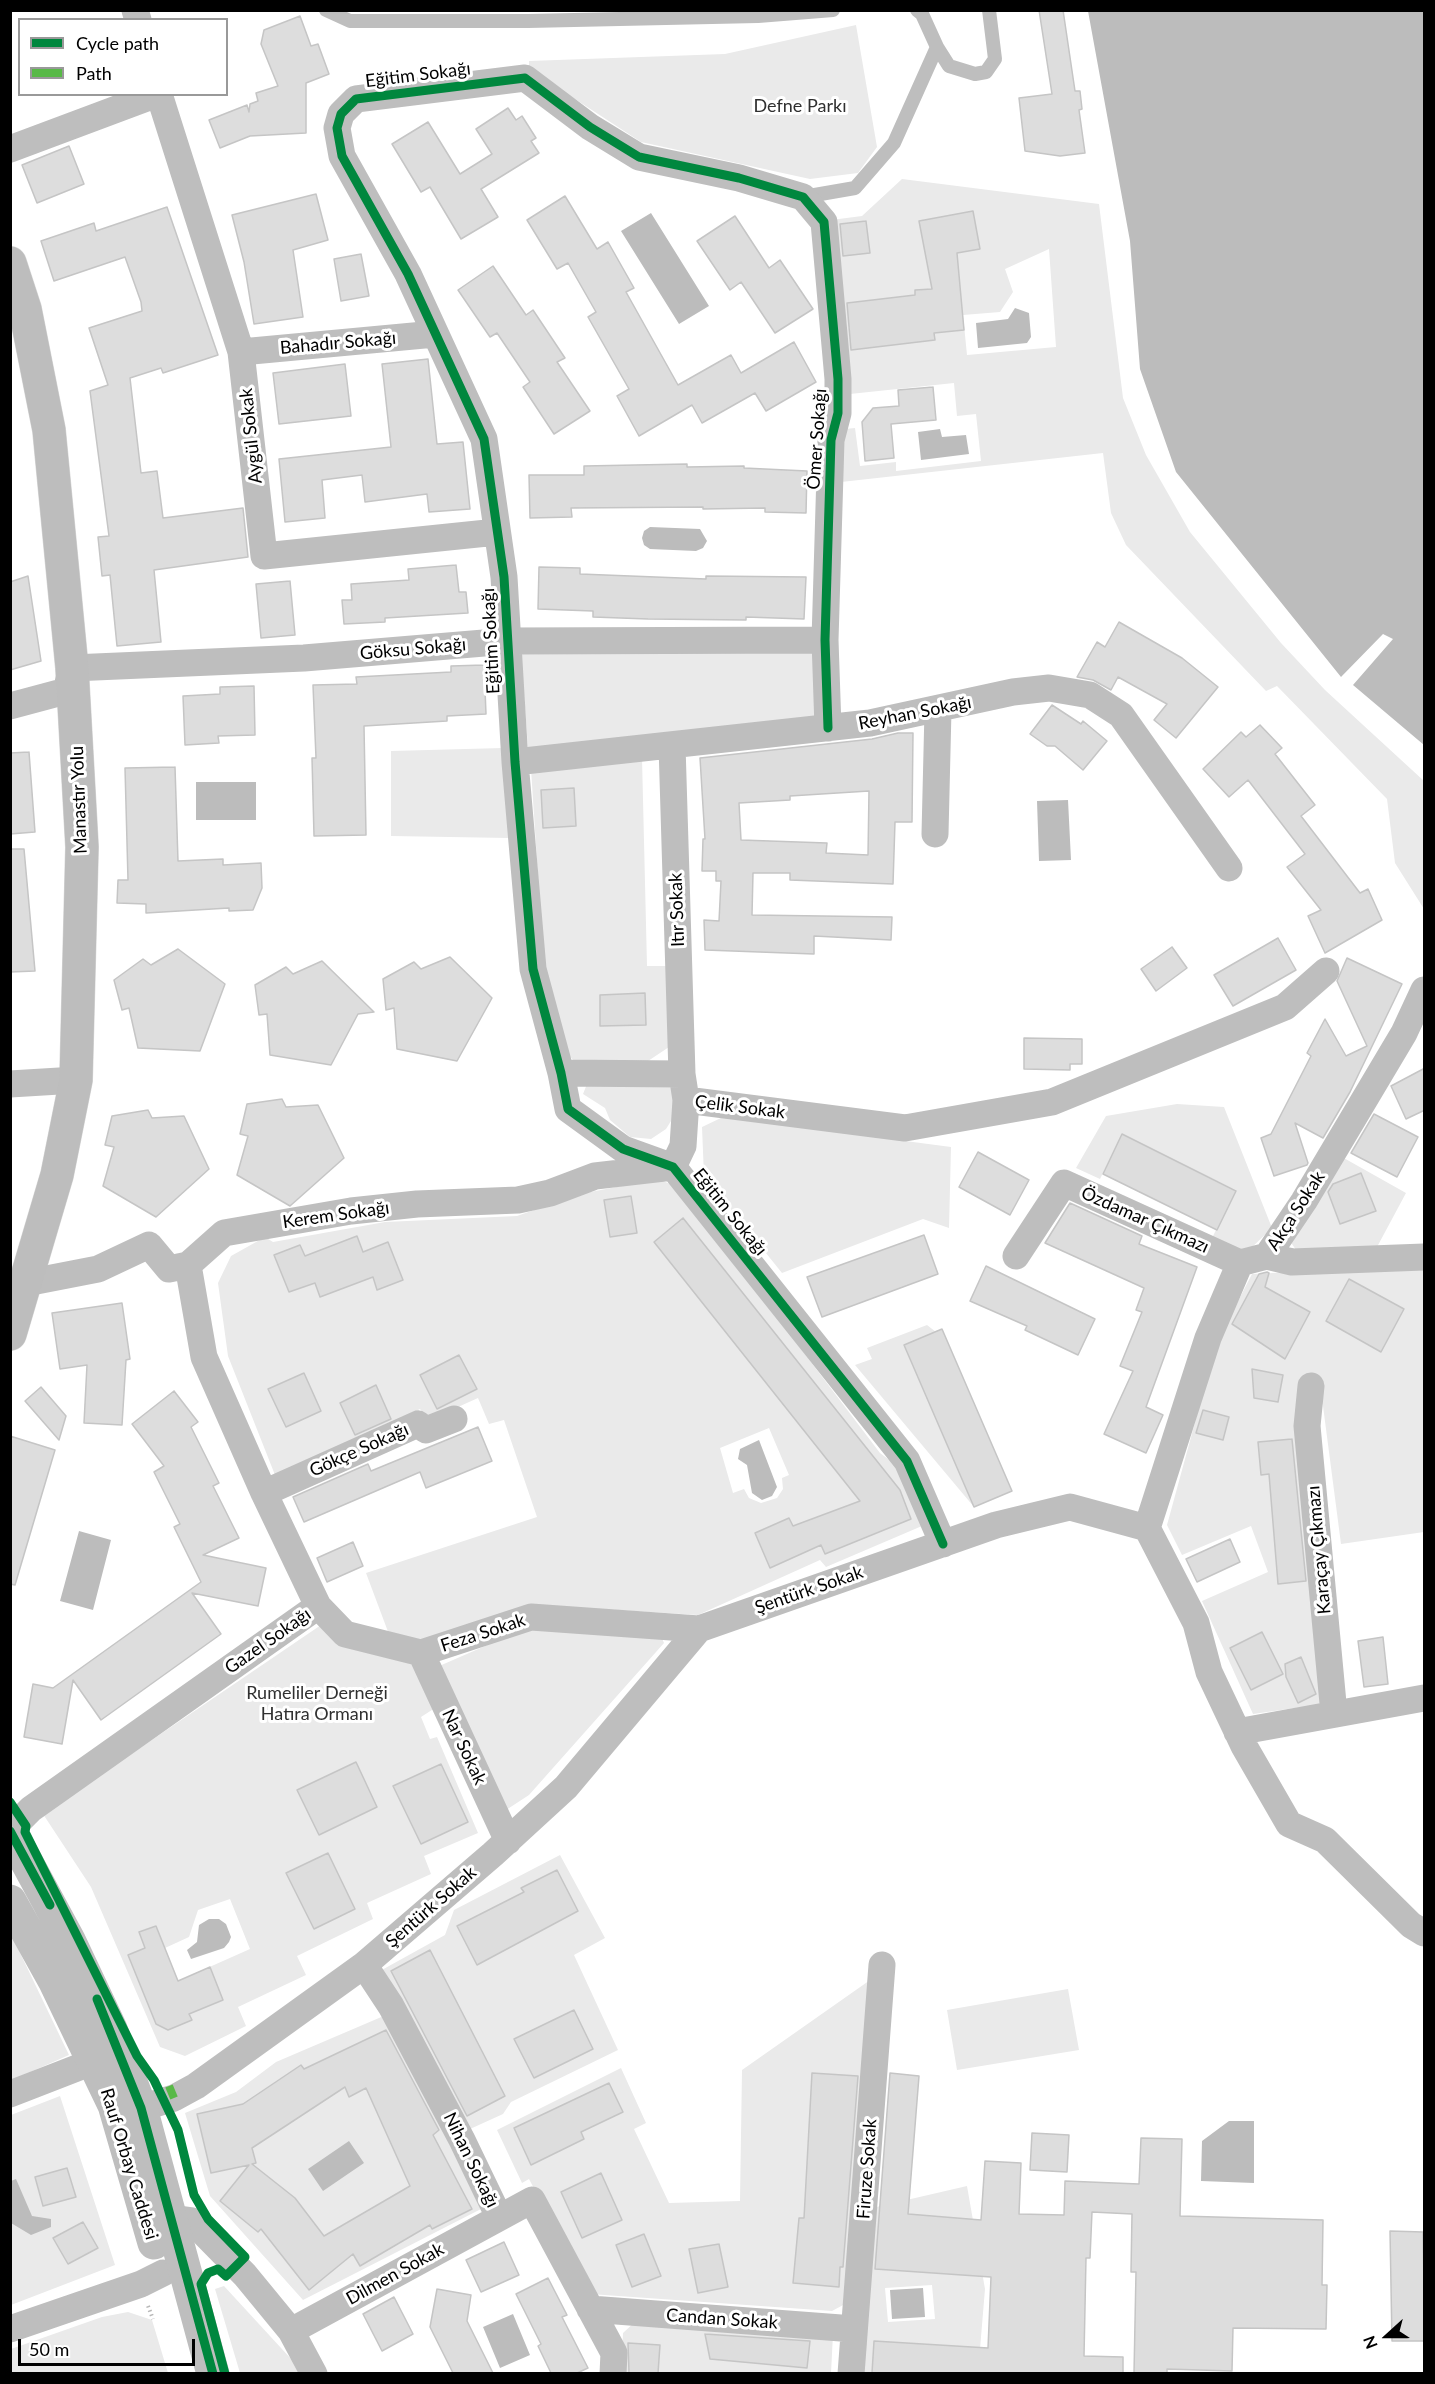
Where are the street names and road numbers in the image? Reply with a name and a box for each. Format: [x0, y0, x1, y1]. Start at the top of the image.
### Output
street label: Eğitim Sokağı [364, 58, 472, 92]
street label: Bahadır Sokağı [279, 327, 397, 359]
street label: Aygül Sokak [235, 387, 267, 485]
street label: Ömer Sokağı [803, 388, 831, 490]
street label: Eğitim Sokağı [477, 588, 505, 694]
street label: Göksu Sokağı [359, 634, 467, 664]
street label: Reyhan Sokağı [857, 691, 973, 735]
street label: Manastır Yolu [66, 746, 92, 854]
street label: Itır Sokak [665, 873, 689, 947]
street label: Çelik Sokak [694, 1091, 786, 1123]
street label: Eğitim Sokağı [688, 1164, 772, 1260]
street label: Akça Sokak [1262, 1167, 1330, 1255]
street label: Özdamar Çıkmazı [1078, 1182, 1212, 1258]
street label: Kerem Sokağı [281, 1197, 391, 1233]
street label: Gökçe Sokağı [306, 1419, 412, 1481]
street label: Karaçay Çıkmazı [1303, 1485, 1335, 1615]
street label: Şentürk Sokak [752, 1561, 866, 1619]
street label: Gazel Sokağı [221, 1603, 315, 1679]
street label: Feza Sokak [438, 1609, 528, 1657]
street label: Nar Sokak [437, 1706, 491, 1788]
street label: Şentürk Sokak [381, 1862, 481, 1952]
street label: Rauf Orbay Caddesi [96, 2086, 162, 2242]
street label: Nihan Sokağı [439, 2109, 503, 2211]
street label: Firuze Sokak [853, 2118, 881, 2220]
street label: Dilmen Sokak [342, 2238, 448, 2310]
street label: Candan Sokak [665, 2304, 779, 2334]

